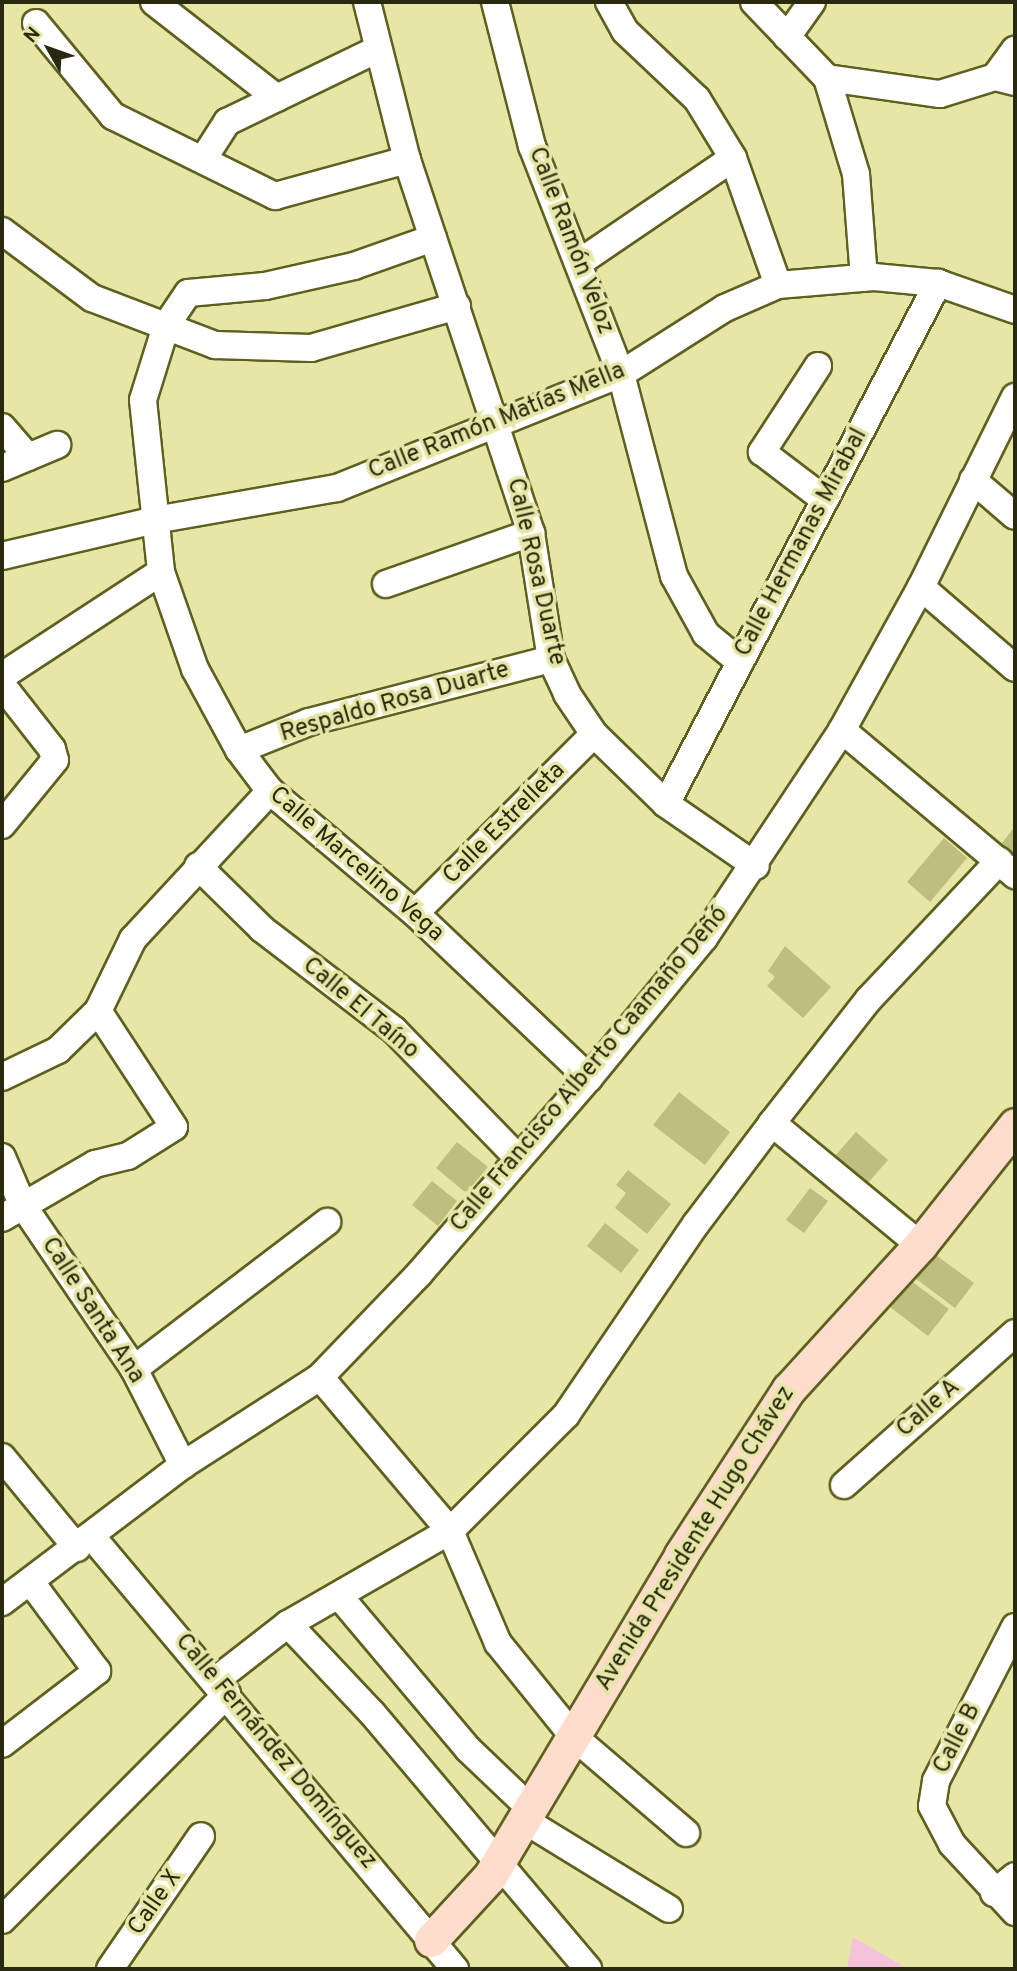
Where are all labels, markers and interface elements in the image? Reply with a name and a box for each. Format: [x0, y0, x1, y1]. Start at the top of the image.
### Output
north arrow [14, 14, 84, 84]
text: N [19, 23, 46, 48]
street label: Calle Ramón Veloz [521, 143, 619, 339]
street label: Calle Ramón Matías Mella [365, 357, 629, 487]
street label: Calle Hermanas Mirabal [730, 424, 874, 662]
street label: Calle Rosa Duarte [499, 475, 571, 669]
street label: Respaldo Rosa Duarte [277, 657, 513, 749]
street label: Calle Estrelleta [438, 757, 572, 891]
street label: Calle Marcelino Vega [262, 781, 450, 949]
street label: Calle Francisco Alberto Caamaño Deñó [445, 901, 735, 1239]
street label: Calle El Taíno [296, 952, 424, 1066]
street label: Calle Santa Ana [34, 1232, 150, 1390]
street label: Calle A [891, 1373, 967, 1445]
street label: Avenida Presidente Hugo Chávez [590, 1381, 802, 1697]
street label: Calle Fernández Domínguez [168, 1628, 382, 1876]
street label: Calle B [928, 1699, 988, 1779]
street label: Calle X [123, 1865, 189, 1941]

